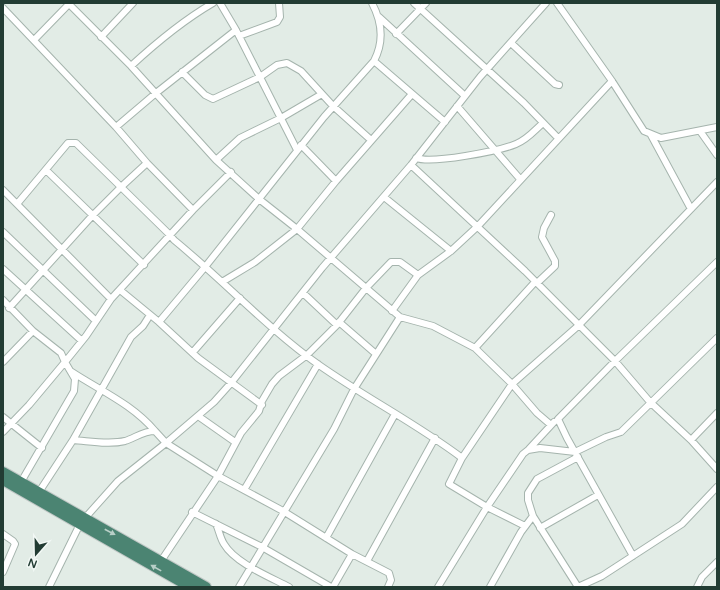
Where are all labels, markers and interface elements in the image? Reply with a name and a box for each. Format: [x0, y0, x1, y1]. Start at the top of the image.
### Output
one-way arrow [104, 528, 116, 535]
north arrow [16, 534, 56, 574]
text: N [26, 555, 39, 571]
one-way arrow [150, 565, 161, 571]

